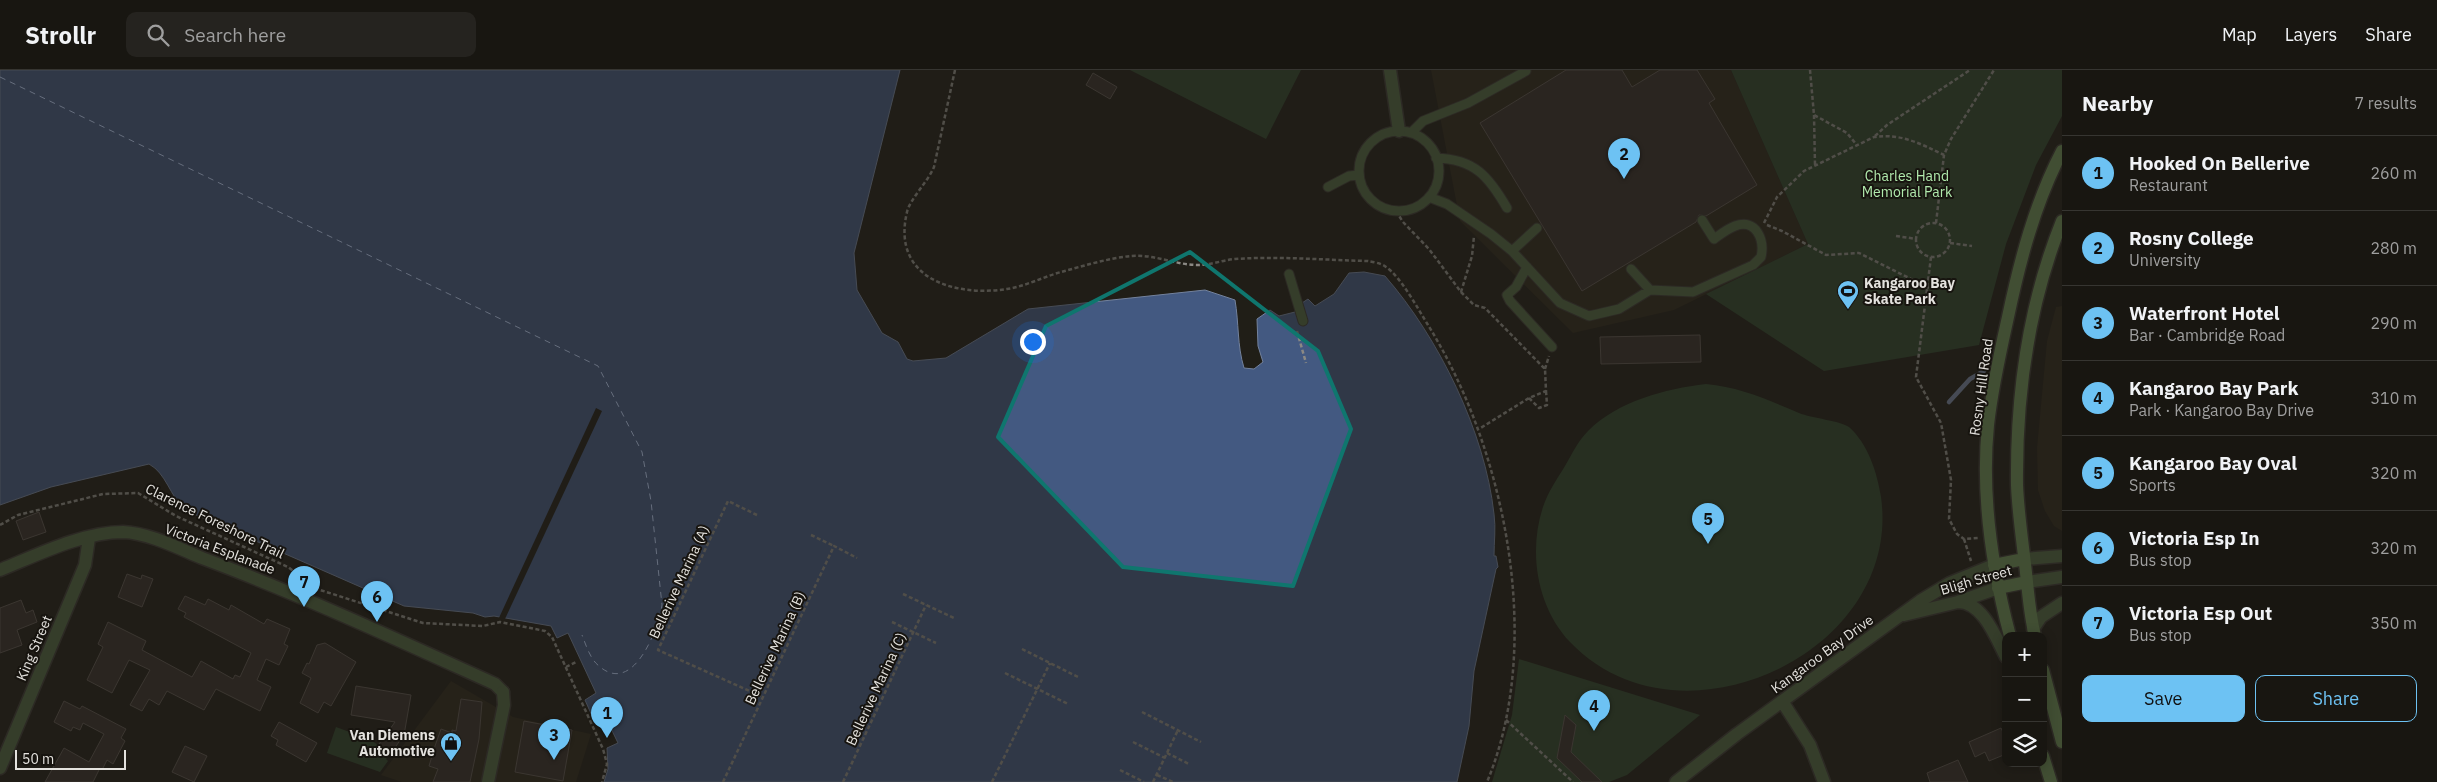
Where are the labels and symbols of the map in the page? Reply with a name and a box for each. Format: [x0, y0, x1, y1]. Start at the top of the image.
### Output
pin: 2 [1608, 138, 1640, 179]
park label: Charles Hand Memorial Park [1862, 167, 1953, 201]
place label: Kangaroo Bay Skate Park [1864, 274, 1955, 308]
sports icon: Kangaroo Bay Skate Park [1836, 279, 1860, 310]
your location [1020, 329, 1046, 355]
street label: Rosny Hill Road [1965, 337, 1997, 437]
street label: Clarence Foreshore Trail [142, 479, 288, 563]
pin: 5 [1692, 503, 1724, 544]
street label: Victoria Esplanade [162, 520, 278, 578]
street label: Bellerive Marina (A) [645, 522, 713, 642]
street label: Bligh Street [1938, 561, 2014, 599]
pin: 7 [288, 566, 320, 607]
pin: 6 [361, 581, 393, 622]
street label: Bellerive Marina (B) [741, 588, 809, 708]
street label: Kangaroo Bay Drive [1767, 611, 1877, 697]
street label: King Street [12, 612, 56, 683]
street label: Bellerive Marina (C) [842, 630, 910, 748]
pin: 4 [1578, 690, 1610, 731]
pin: 1 [591, 697, 623, 738]
pin: 3 [538, 719, 570, 760]
place label: Van Diemens Automotive [349, 726, 435, 760]
shop icon: Van Diemens Automotive [439, 731, 463, 762]
scale bar [15, 747, 126, 770]

